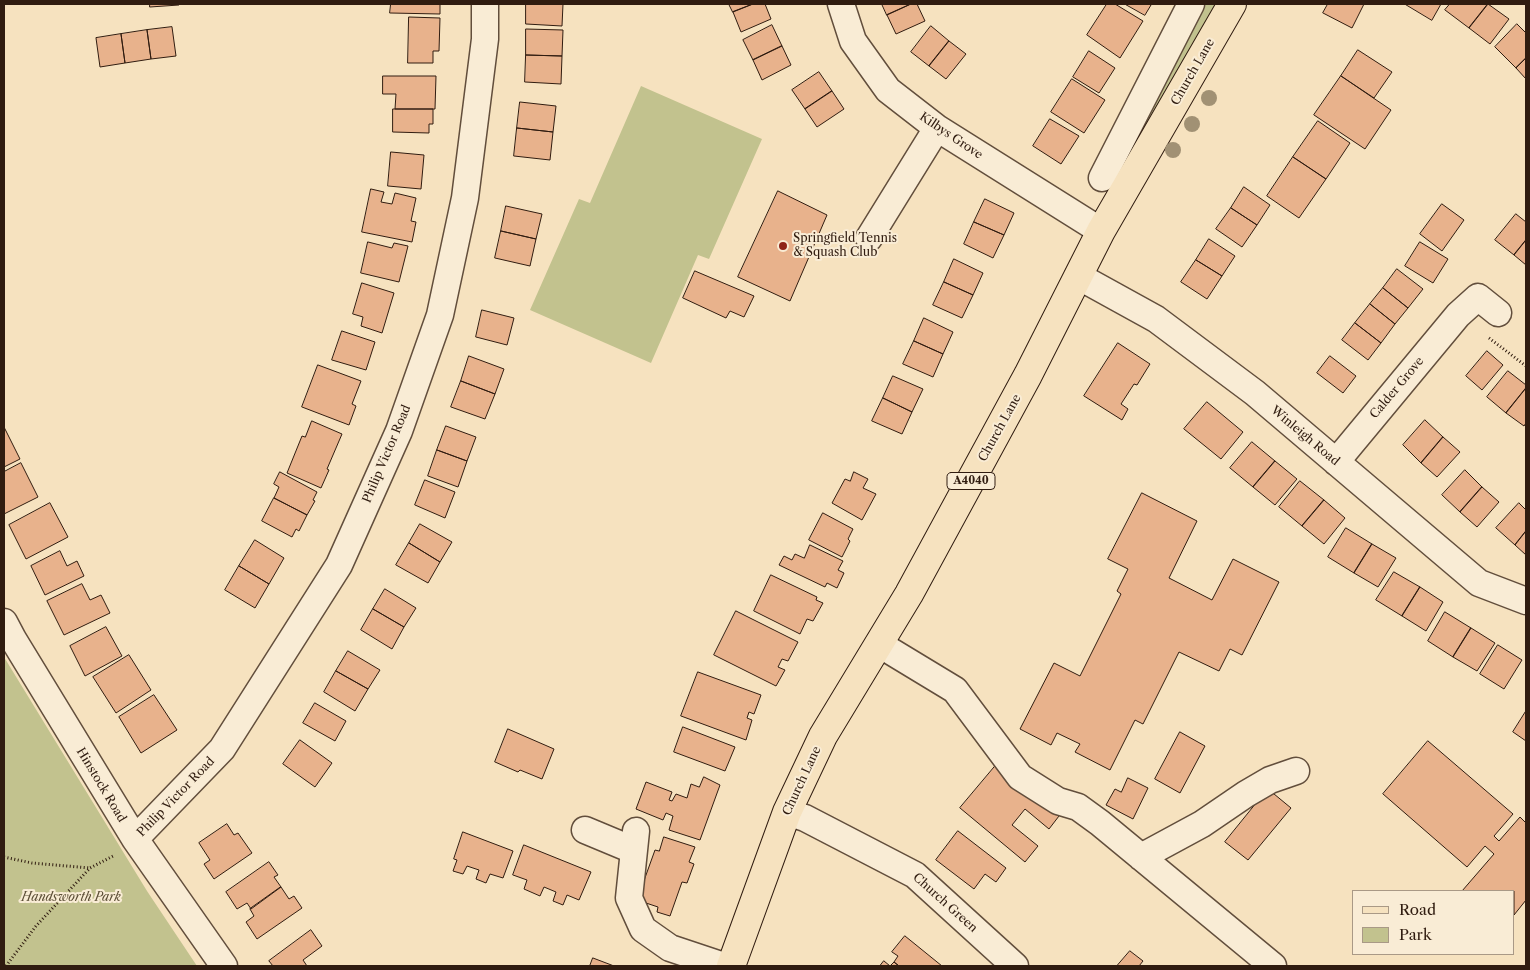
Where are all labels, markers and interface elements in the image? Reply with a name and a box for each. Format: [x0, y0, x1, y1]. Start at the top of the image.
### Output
street label: Church Lane [1168, 36, 1218, 108]
street label: Kilbys Grove [917, 110, 985, 162]
place label: Springfield Tennis & Squash Club [793, 232, 897, 260]
marker: Springfield Tennis & Squash Club [777, 240, 789, 252]
street label: Calder Grove [1367, 354, 1427, 422]
street label: Church Lane [976, 392, 1024, 464]
street label: Philip Victor Road [360, 403, 414, 505]
street label: Winleigh Road [1268, 403, 1342, 469]
road number: A4040 [947, 472, 995, 490]
street label: Church Lane [780, 744, 824, 818]
street label: Hinstock Road [73, 745, 129, 825]
street label: Philip Victor Road [134, 754, 218, 840]
street label: Church Green [910, 870, 980, 936]
legend [1352, 890, 1515, 955]
park label: Handsworth Park [21, 891, 121, 905]
text: Road [1399, 900, 1436, 919]
text: Park [1399, 925, 1432, 944]

